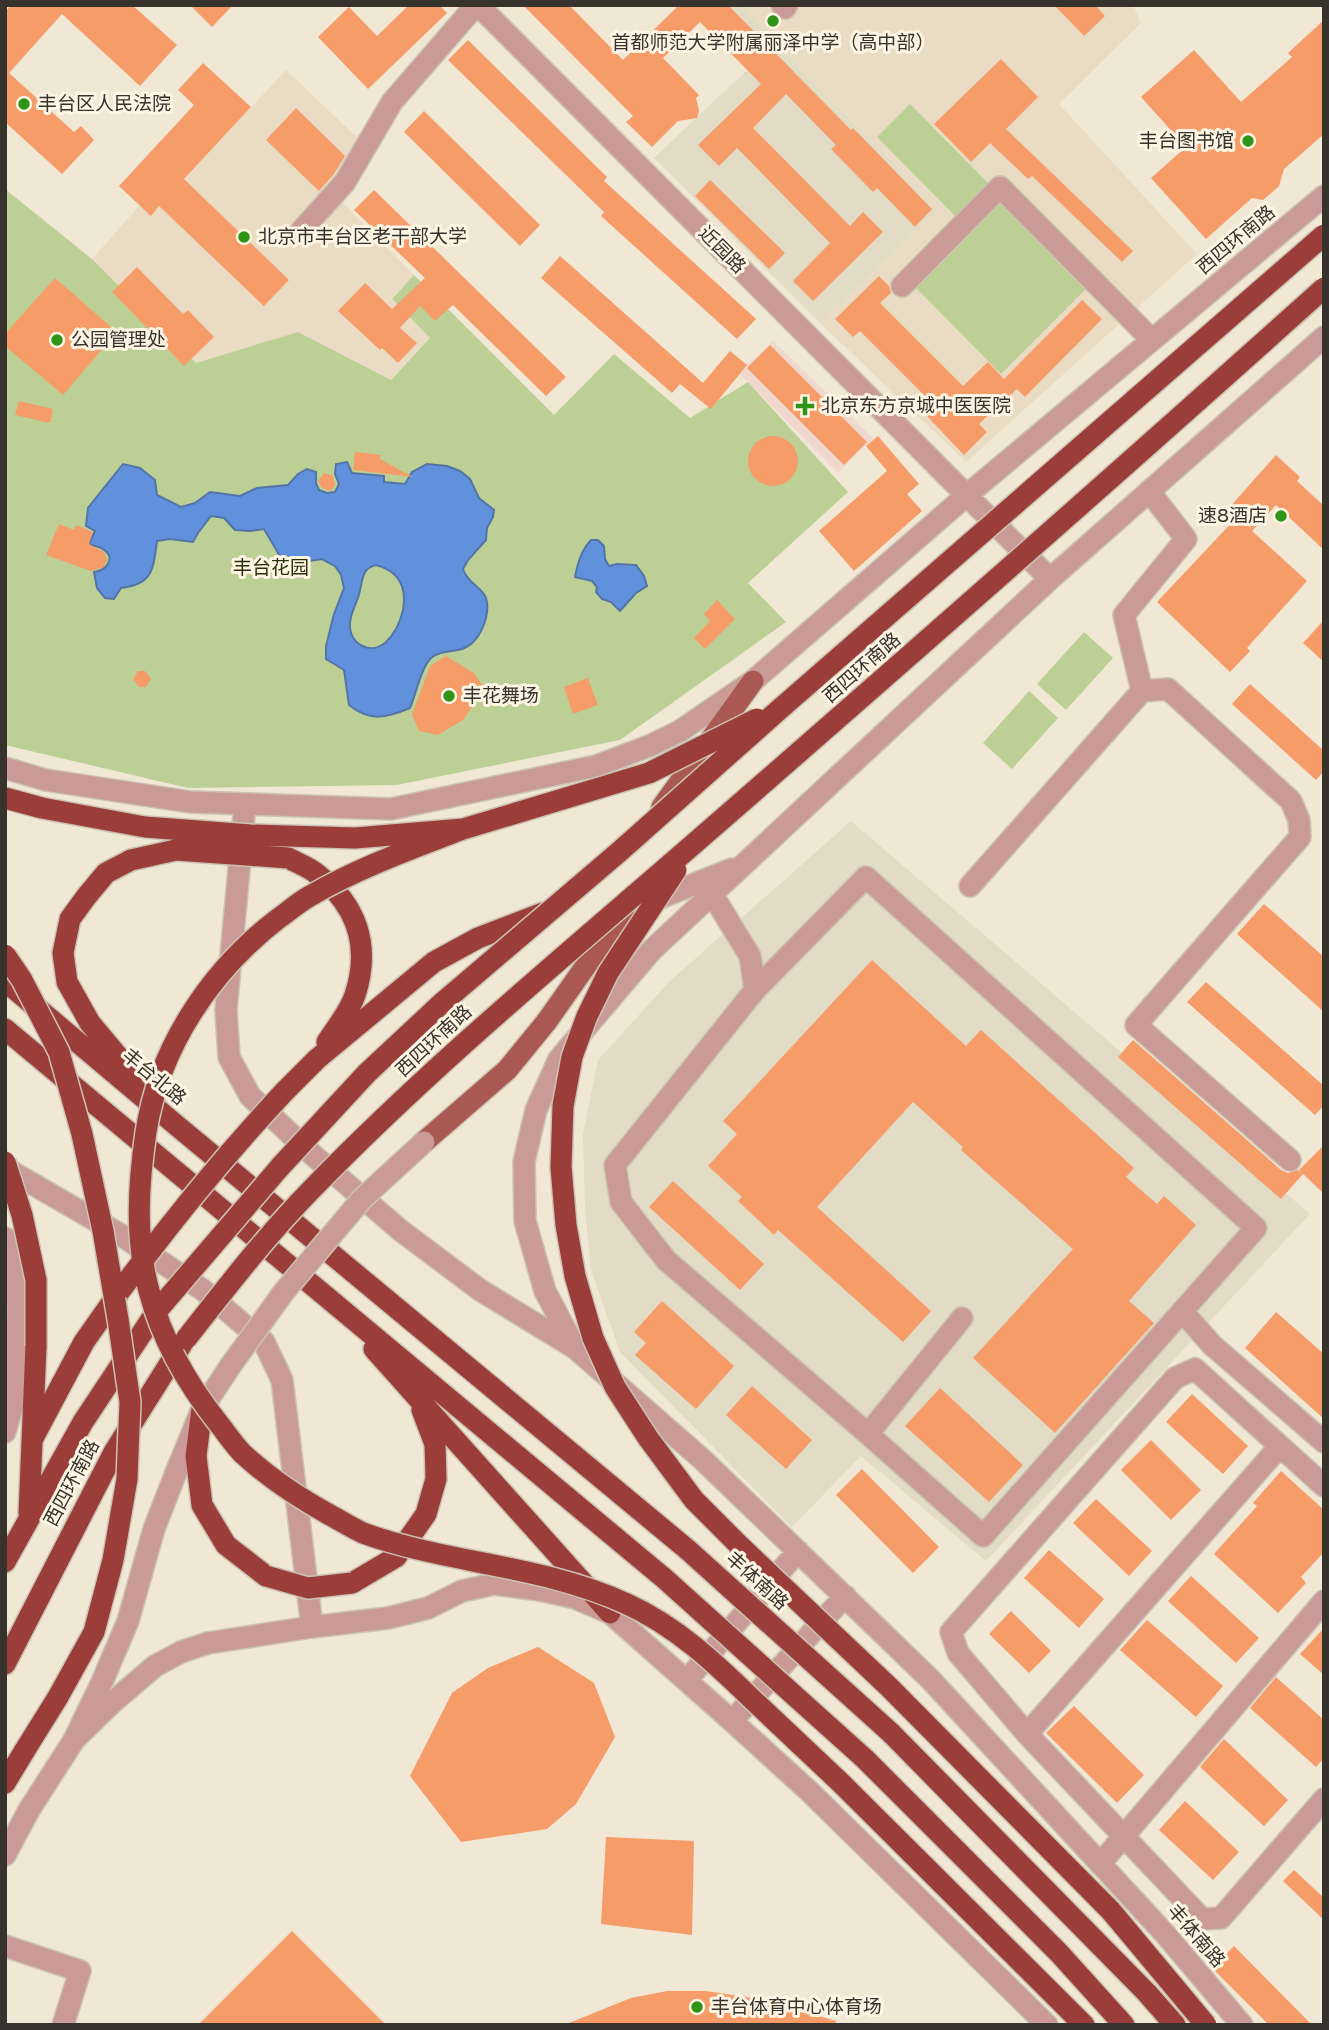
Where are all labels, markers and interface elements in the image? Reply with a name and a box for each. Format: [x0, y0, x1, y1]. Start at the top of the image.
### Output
marker: 首都师范大学附属丽泽中学（高中部） [765, 13, 781, 29]
place label: 首都师范大学附属丽泽中学（高中部） [611, 32, 935, 54]
place label: 丰台区人民法院 [38, 93, 171, 115]
marker: 丰台区人民法院 [16, 96, 32, 112]
place label: 丰台图书馆 [1139, 130, 1234, 152]
marker: 丰台图书馆 [1240, 133, 1256, 149]
street label: 西四环南路 [1193, 201, 1279, 279]
street label: 近园路 [694, 222, 750, 278]
place label: 北京市丰台区老干部大学 [258, 226, 467, 248]
marker: 北京市丰台区老干部大学 [236, 229, 252, 245]
place label: 公园管理处 [71, 329, 166, 351]
marker: 公园管理处 [49, 332, 65, 348]
place label: 北京东方京城中医医院 [821, 395, 1011, 417]
marker: 北京东方京城中医医院 [795, 396, 815, 416]
place label: 速8酒店 [1198, 505, 1267, 527]
marker: 速8酒店 [1273, 508, 1289, 524]
park label: 丰台花园 [233, 557, 309, 579]
street label: 西四环南路 [819, 629, 905, 707]
place label: 丰花舞场 [463, 685, 539, 707]
marker: 丰花舞场 [441, 688, 457, 704]
street label: 西四环南路 [392, 1001, 476, 1081]
street label: 丰台北路 [118, 1044, 190, 1110]
street label: 西四环南路 [40, 1436, 104, 1530]
street label: 丰体南路 [721, 1547, 793, 1615]
street label: 丰体南路 [1163, 1900, 1229, 1972]
place label: 丰台体育中心体育场 [711, 1996, 882, 2018]
marker: 丰台体育中心体育场 [689, 1999, 705, 2015]

